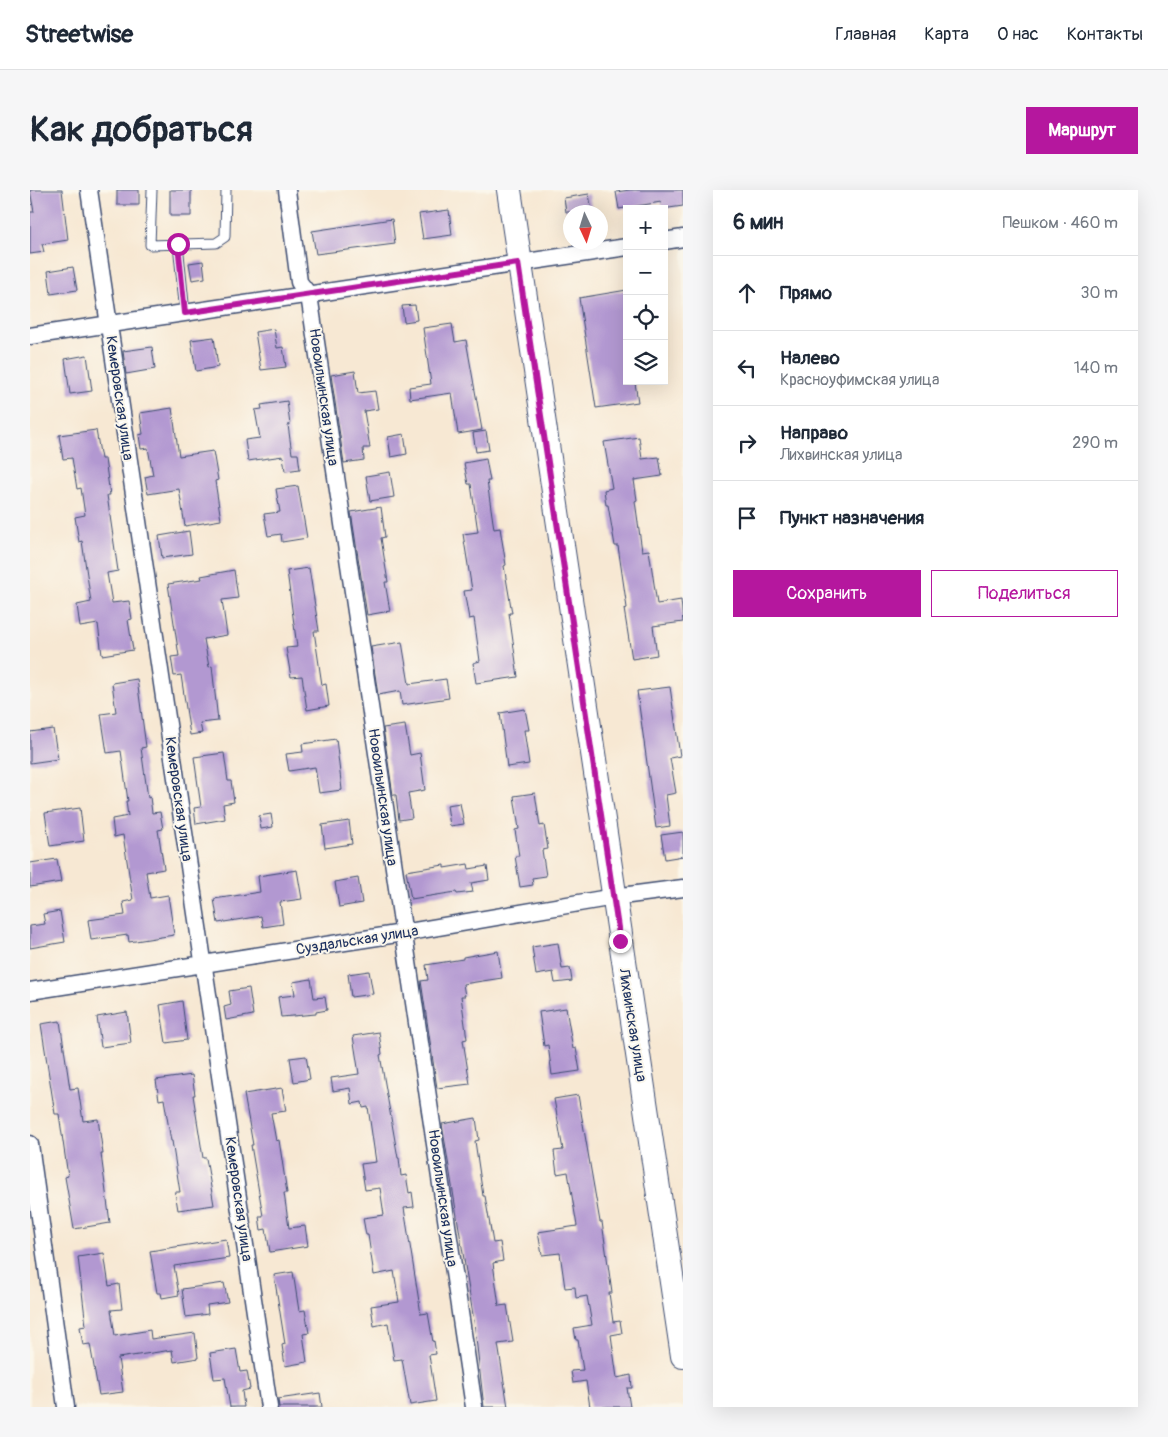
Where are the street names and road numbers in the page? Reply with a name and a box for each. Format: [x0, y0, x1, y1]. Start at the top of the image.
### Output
street label: Новоильинская улица [304, 327, 343, 467]
street label: Кемеровская улица [101, 334, 138, 462]
street label: Новоильинская улица [363, 727, 402, 867]
street label: Кемеровская улица [160, 735, 197, 863]
street label: Суздальская улица [295, 921, 420, 960]
street label: Лихвинская улица [614, 966, 651, 1083]
street label: Новоильинская улица [423, 1128, 462, 1268]
street label: Кемеровская улица [220, 1135, 257, 1263]

